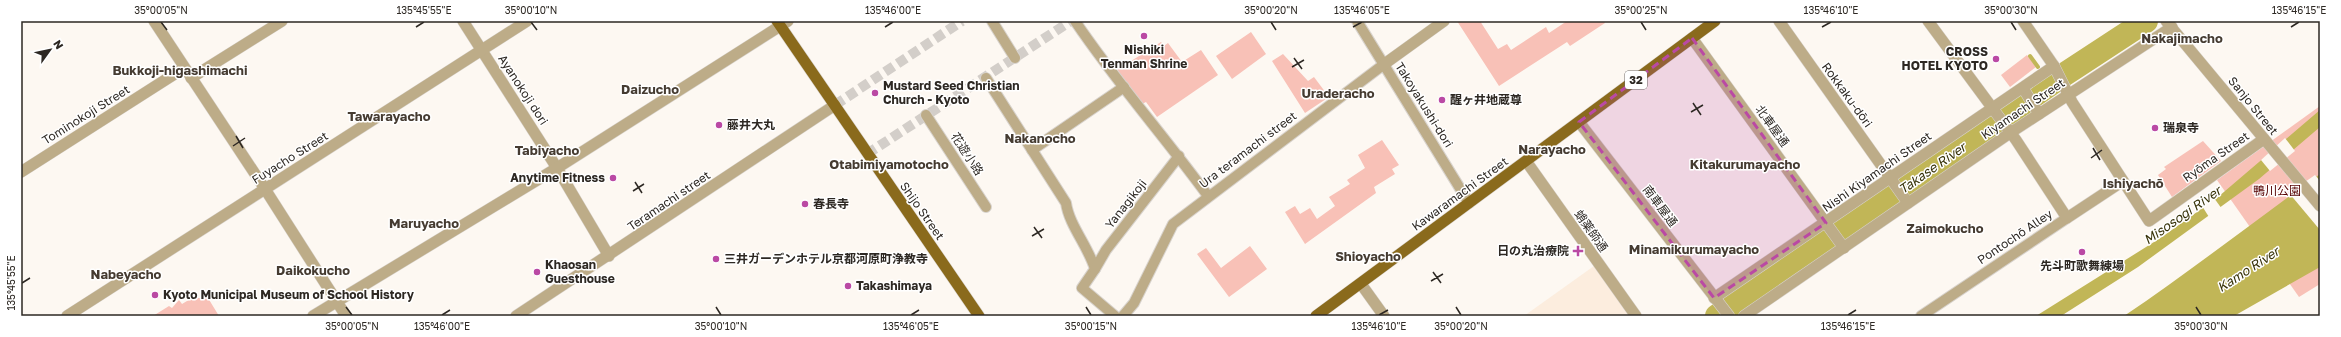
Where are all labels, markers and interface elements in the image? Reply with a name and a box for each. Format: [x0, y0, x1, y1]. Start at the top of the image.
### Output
text: 35°00'05"N [134, 4, 188, 16]
text: 135°45'55"E [396, 4, 452, 16]
text: 35°00'10"N [505, 4, 557, 16]
text: 135°46'00"E [865, 4, 921, 16]
text: 35°00'20"N [1244, 4, 1298, 16]
text: 135°46'05"E [1334, 4, 1390, 16]
text: 35°00'25"N [1614, 4, 1668, 16]
text: 135°46'10"E [1804, 4, 1858, 16]
text: 35°00'30"N [1984, 4, 2038, 16]
text: 135°46'15"E [2272, 4, 2326, 16]
north arrow [30, 30, 70, 70]
district label: Nakajimacho [2141, 30, 2223, 46]
marker: Nishiki Tenman Shrine [1139, 31, 1149, 41]
text: N [51, 37, 67, 51]
place label: Nishiki Tenman Shrine [1101, 42, 1187, 71]
place label: CROSS HOTEL KYOTO [1902, 44, 1988, 73]
street label: Ayanokoji dori [495, 52, 552, 128]
marker: CROSS HOTEL KYOTO [1991, 54, 2001, 64]
street label: Takoyakushi-dori [1392, 59, 1457, 150]
street label: Rokkaku-dōri [1819, 59, 1876, 130]
district label: Bukkoji-higashimachi [112, 62, 248, 78]
road number: 32 [1625, 71, 1647, 89]
street label: Sanjo Street [2225, 73, 2282, 138]
street label: Kiyamachi Street [1978, 75, 2068, 142]
place label: Mustard Seed Christian Church - Kyoto [883, 78, 1019, 107]
street label: Tominokoji Street [39, 81, 133, 148]
district label: Daizucho [621, 81, 679, 97]
district label: Uraderacho [1301, 85, 1375, 101]
marker: Mustard Seed Christian Church - Kyoto [870, 88, 880, 98]
place label: 醒ヶ井地蔵尊 [1450, 92, 1522, 107]
marker: 醒ヶ井地蔵尊 [1437, 95, 1447, 105]
street label: 北車屋通 [1752, 102, 1793, 150]
district label: Tawarayacho [347, 108, 431, 124]
street label: Ura teramachi street [1196, 108, 1300, 191]
place label: 藤井大丸 [727, 117, 775, 132]
marker: 藤井大丸 [714, 120, 724, 130]
place label: 瑞泉寺 [2163, 120, 2199, 135]
marker: 瑞泉寺 [2150, 123, 2160, 133]
street label: Fuyacho Street [249, 128, 331, 187]
street label: Nishi Kiyamachi Street [1819, 128, 1934, 215]
street label: Ryōma Street [2180, 128, 2252, 185]
street label: 花遊小路 [948, 130, 987, 178]
district label: Nakanocho [1004, 130, 1076, 146]
water label: Takase River [1895, 138, 1970, 197]
district label: Narayacho [1518, 141, 1586, 157]
district label: Tabiyacho [515, 142, 579, 158]
street label: Kawaramachi Street [1409, 153, 1511, 234]
district label: Otabimiyamotocho [829, 156, 949, 172]
district label: Kitakurumayacho [1690, 156, 1800, 172]
street label: Teramachi street [624, 167, 713, 234]
place label: Anytime Fitness [510, 170, 605, 185]
marker: Anytime Fitness [608, 173, 618, 183]
district label: Ishiyachō [2102, 175, 2164, 191]
street label: Yanagikoji [1102, 176, 1150, 231]
street label: Shijo Street [897, 179, 948, 243]
water label: Misosogi River [2140, 181, 2225, 248]
street label: 南車屋通 [1640, 182, 1681, 229]
park label: 鴨川公園 [2253, 183, 2301, 198]
place label: 春長寺 [813, 196, 849, 211]
marker: 春長寺 [800, 199, 810, 209]
street label: Pontochō Alley [1974, 206, 2055, 267]
street label: 蛸薬師通 [1571, 207, 1611, 255]
district label: Maruyacho [389, 215, 459, 231]
district label: Zaimokucho [1907, 220, 1984, 236]
district label: Minamikurumayacho [1629, 241, 1759, 257]
water label: Kamo River [2214, 242, 2284, 295]
place label: 日の丸治療院 [1497, 243, 1569, 258]
marker: 日の丸治療院 [1572, 245, 1584, 257]
marker: 先斗町歌舞練場 [2077, 247, 2087, 257]
district label: Shioyacho [1335, 248, 1401, 264]
place label: 三井ガーデンホテル京都河原町浄教寺 [724, 251, 928, 266]
marker: 三井ガーデンホテル京都河原町浄教寺 [711, 254, 721, 264]
text: 135°45'55"E [5, 255, 17, 311]
place label: Khaosan Guesthouse [545, 257, 615, 286]
place label: 先斗町歌舞練場 [2040, 258, 2124, 273]
district label: Daikokucho [276, 262, 350, 278]
district label: Nabeyacho [91, 266, 162, 282]
marker: Khaosan Guesthouse [532, 267, 542, 277]
place label: Takashimaya [856, 278, 932, 293]
marker: Takashimaya [843, 281, 853, 291]
place label: Kyoto Municipal Museum of School History [163, 287, 415, 302]
marker: Kyoto Municipal Museum of School History [150, 290, 160, 300]
text: 35°00'05"N [325, 320, 379, 332]
text: 135°46'00"E [414, 320, 470, 332]
text: 35°00'10"N [695, 320, 747, 332]
text: 135°46'05"E [883, 320, 939, 332]
text: 35°00'15"N [1065, 320, 1117, 332]
text: 135°46'10"E [1352, 320, 1406, 332]
text: 35°00'20"N [1434, 320, 1488, 332]
text: 135°46'15"E [1821, 320, 1875, 332]
text: 35°00'30"N [2174, 320, 2228, 332]

